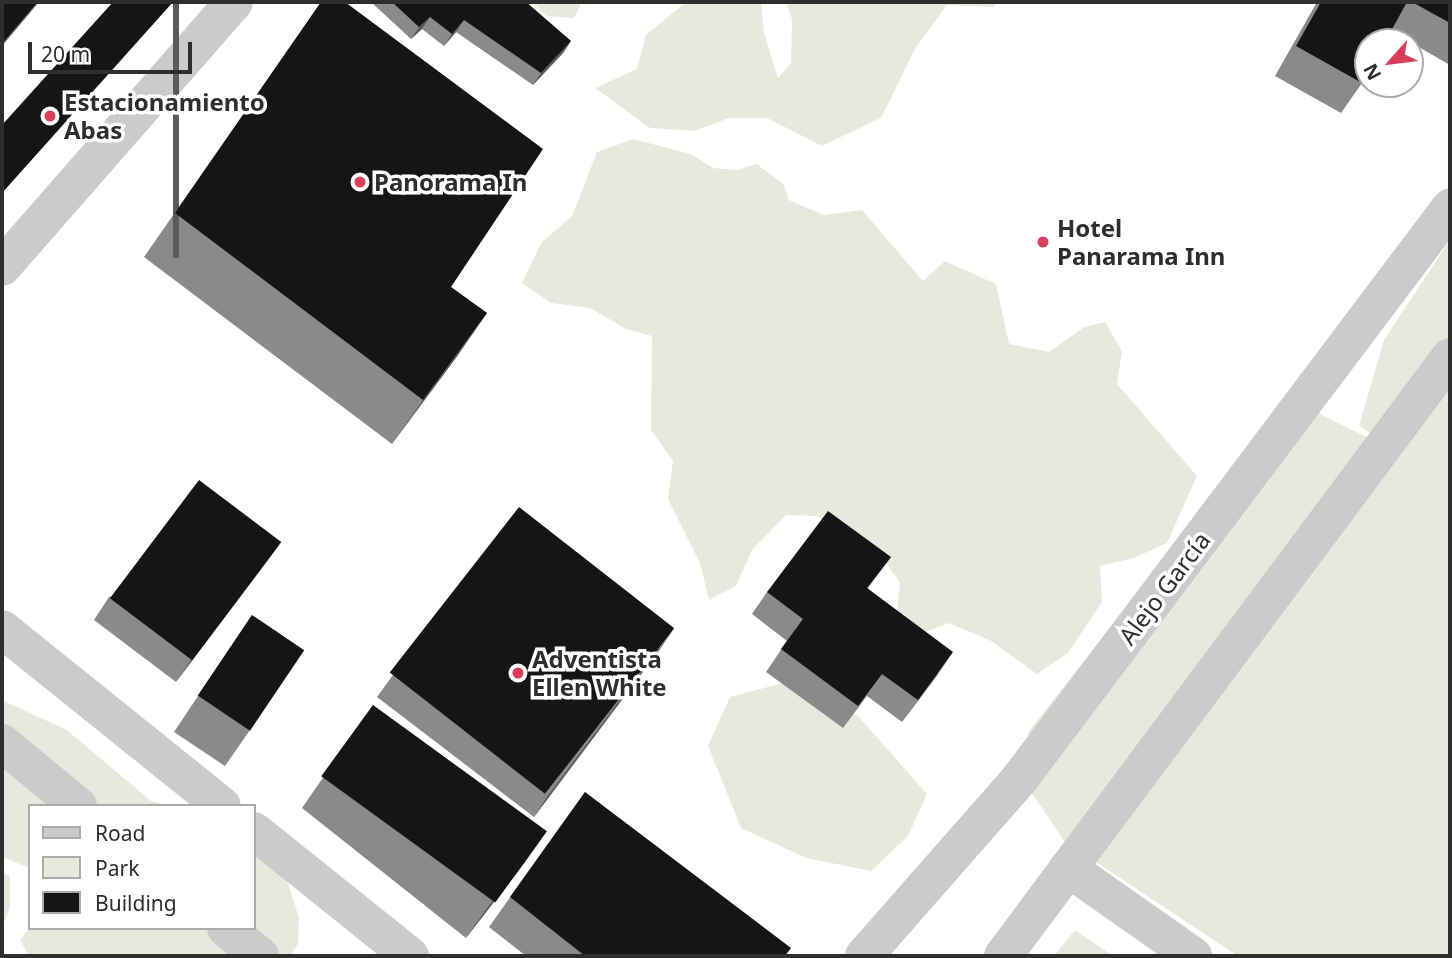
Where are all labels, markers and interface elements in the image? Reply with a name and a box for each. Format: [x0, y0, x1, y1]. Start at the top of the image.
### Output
scale bar [32, 28, 196, 72]
north arrow [1354, 28, 1424, 98]
text: 20 m [41, 40, 90, 68]
text: N [1357, 59, 1387, 85]
place label: Estacionamiento Abas [64, 88, 265, 144]
marker: Estacionamiento Abas [42, 108, 58, 124]
place label: Panorama In [374, 168, 527, 196]
marker: Panorama In [352, 174, 368, 190]
place label: Hotel Panarama Inn [1057, 214, 1225, 270]
marker: Hotel Panarama Inn [1035, 234, 1051, 250]
street label: Alejo García [1112, 526, 1216, 650]
place label: Adventista Ellen White [532, 645, 667, 701]
marker: Adventista Ellen White [510, 665, 526, 681]
legend [28, 804, 256, 930]
text: Road [95, 819, 145, 847]
text: Park [95, 854, 139, 882]
text: Building [95, 889, 177, 917]

